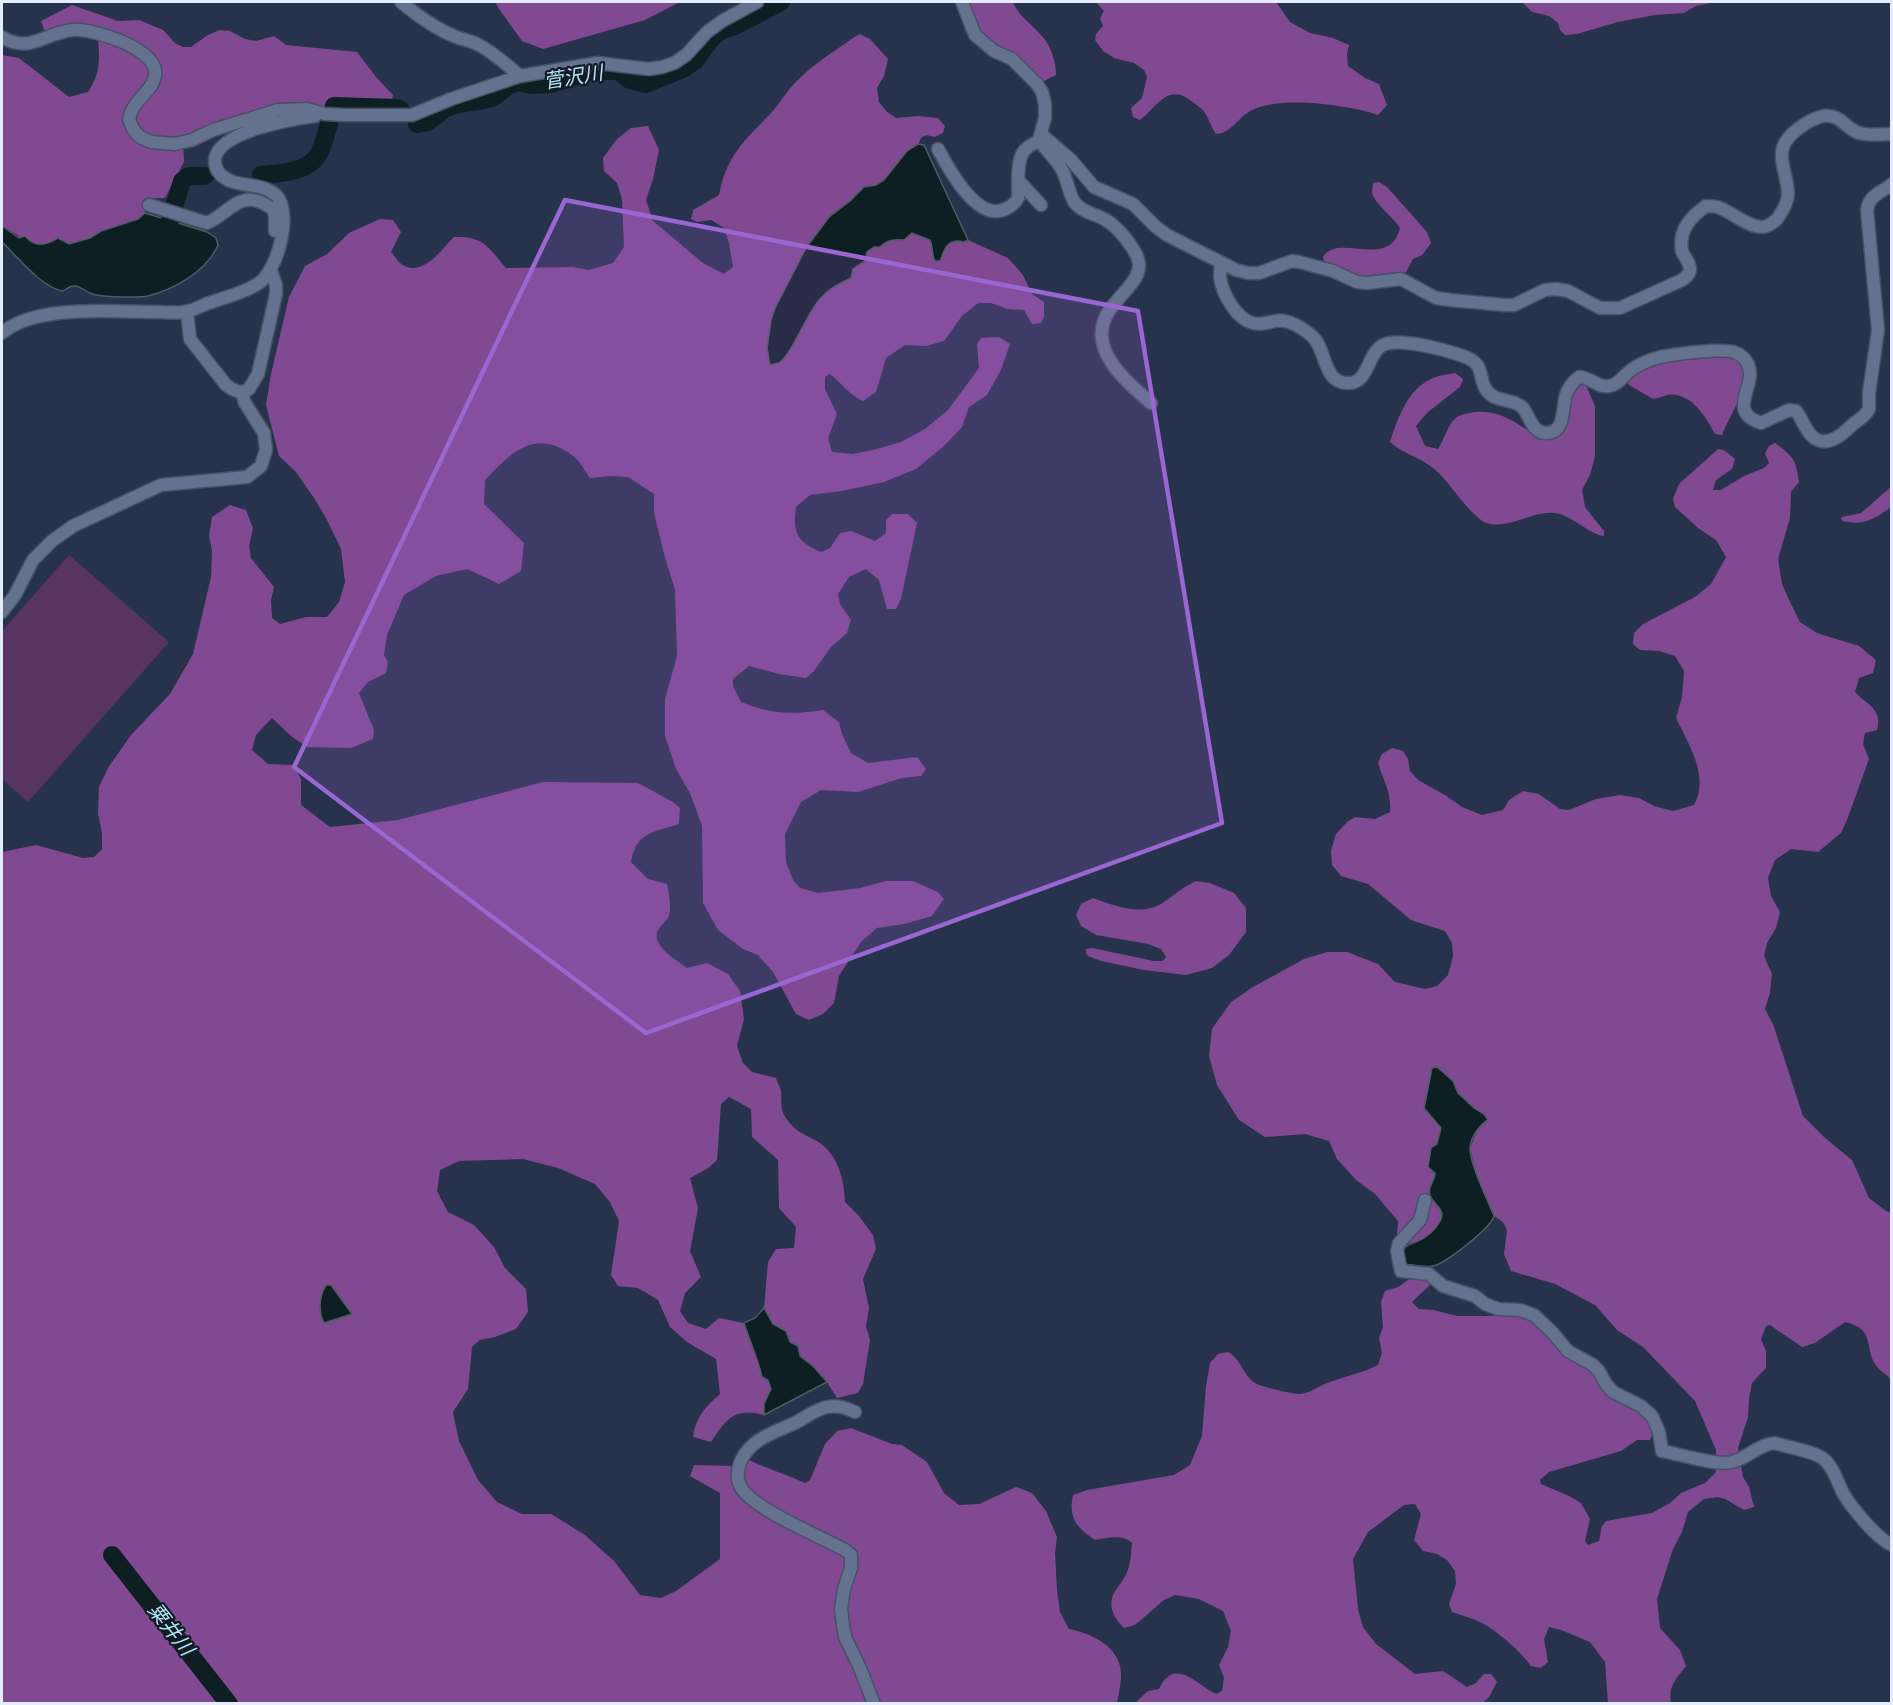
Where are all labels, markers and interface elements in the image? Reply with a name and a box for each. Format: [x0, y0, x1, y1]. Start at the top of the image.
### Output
water label: 菅沢川 [541, 60, 606, 94]
water label: 粟井川 [143, 1598, 200, 1662]

